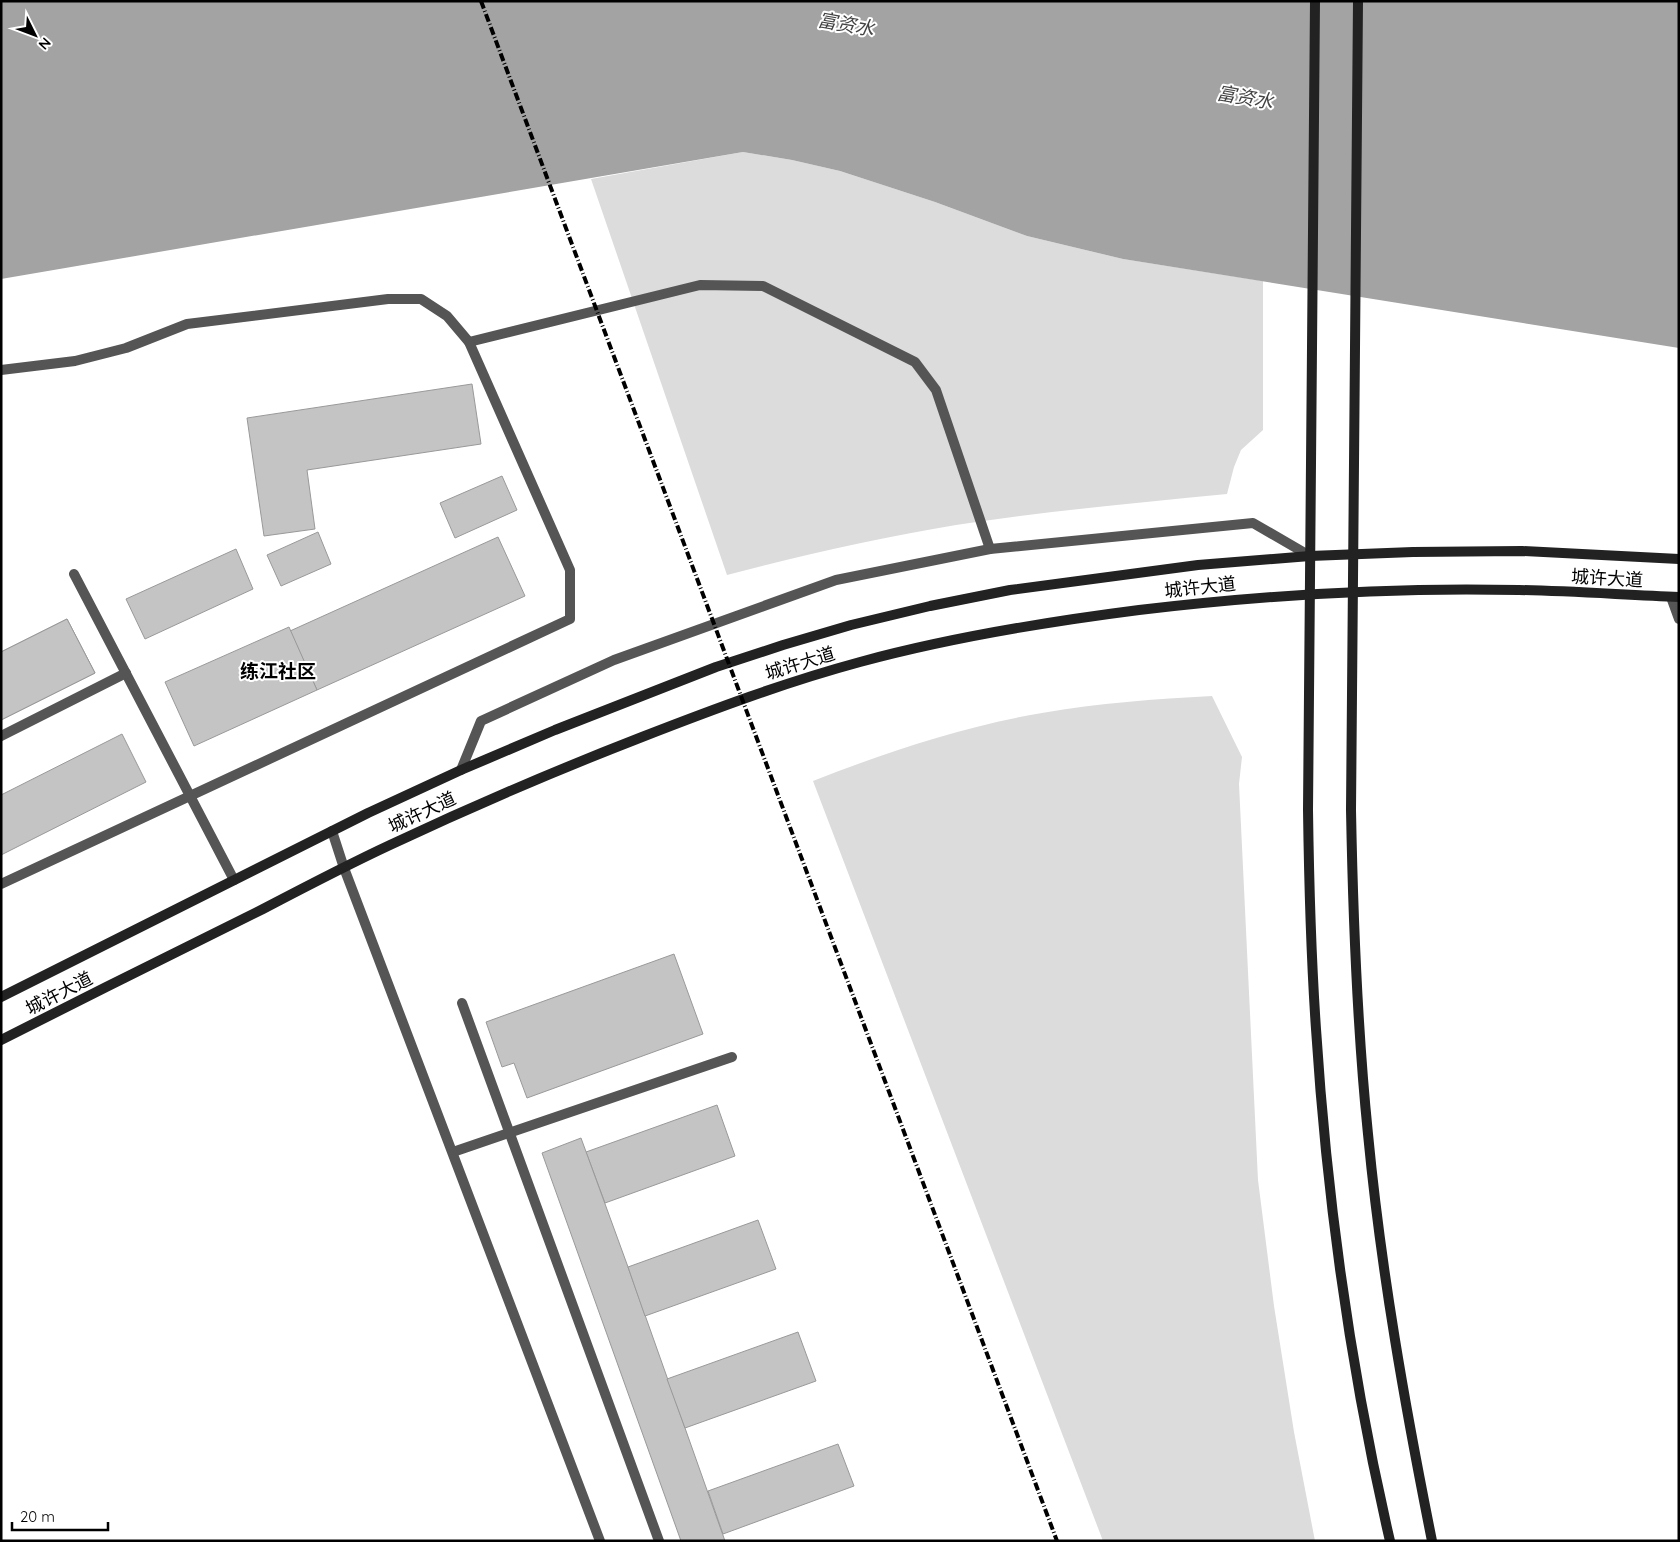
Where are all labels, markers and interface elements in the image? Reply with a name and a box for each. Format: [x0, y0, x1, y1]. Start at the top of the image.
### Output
water label: 富资水 [816, 7, 877, 41]
north arrow [10, 10, 60, 60]
text: N [35, 34, 55, 54]
water label: 富资水 [1215, 80, 1276, 114]
street label: 城许大道 [1570, 565, 1644, 591]
street label: 城许大道 [1163, 572, 1237, 602]
street label: 城许大道 [762, 641, 838, 685]
district label: 练江社区 [240, 659, 316, 683]
street label: 城许大道 [385, 786, 459, 838]
street label: 城许大道 [22, 966, 96, 1020]
scale bar [12, 1500, 109, 1532]
text: 20 m [20, 1507, 55, 1526]

